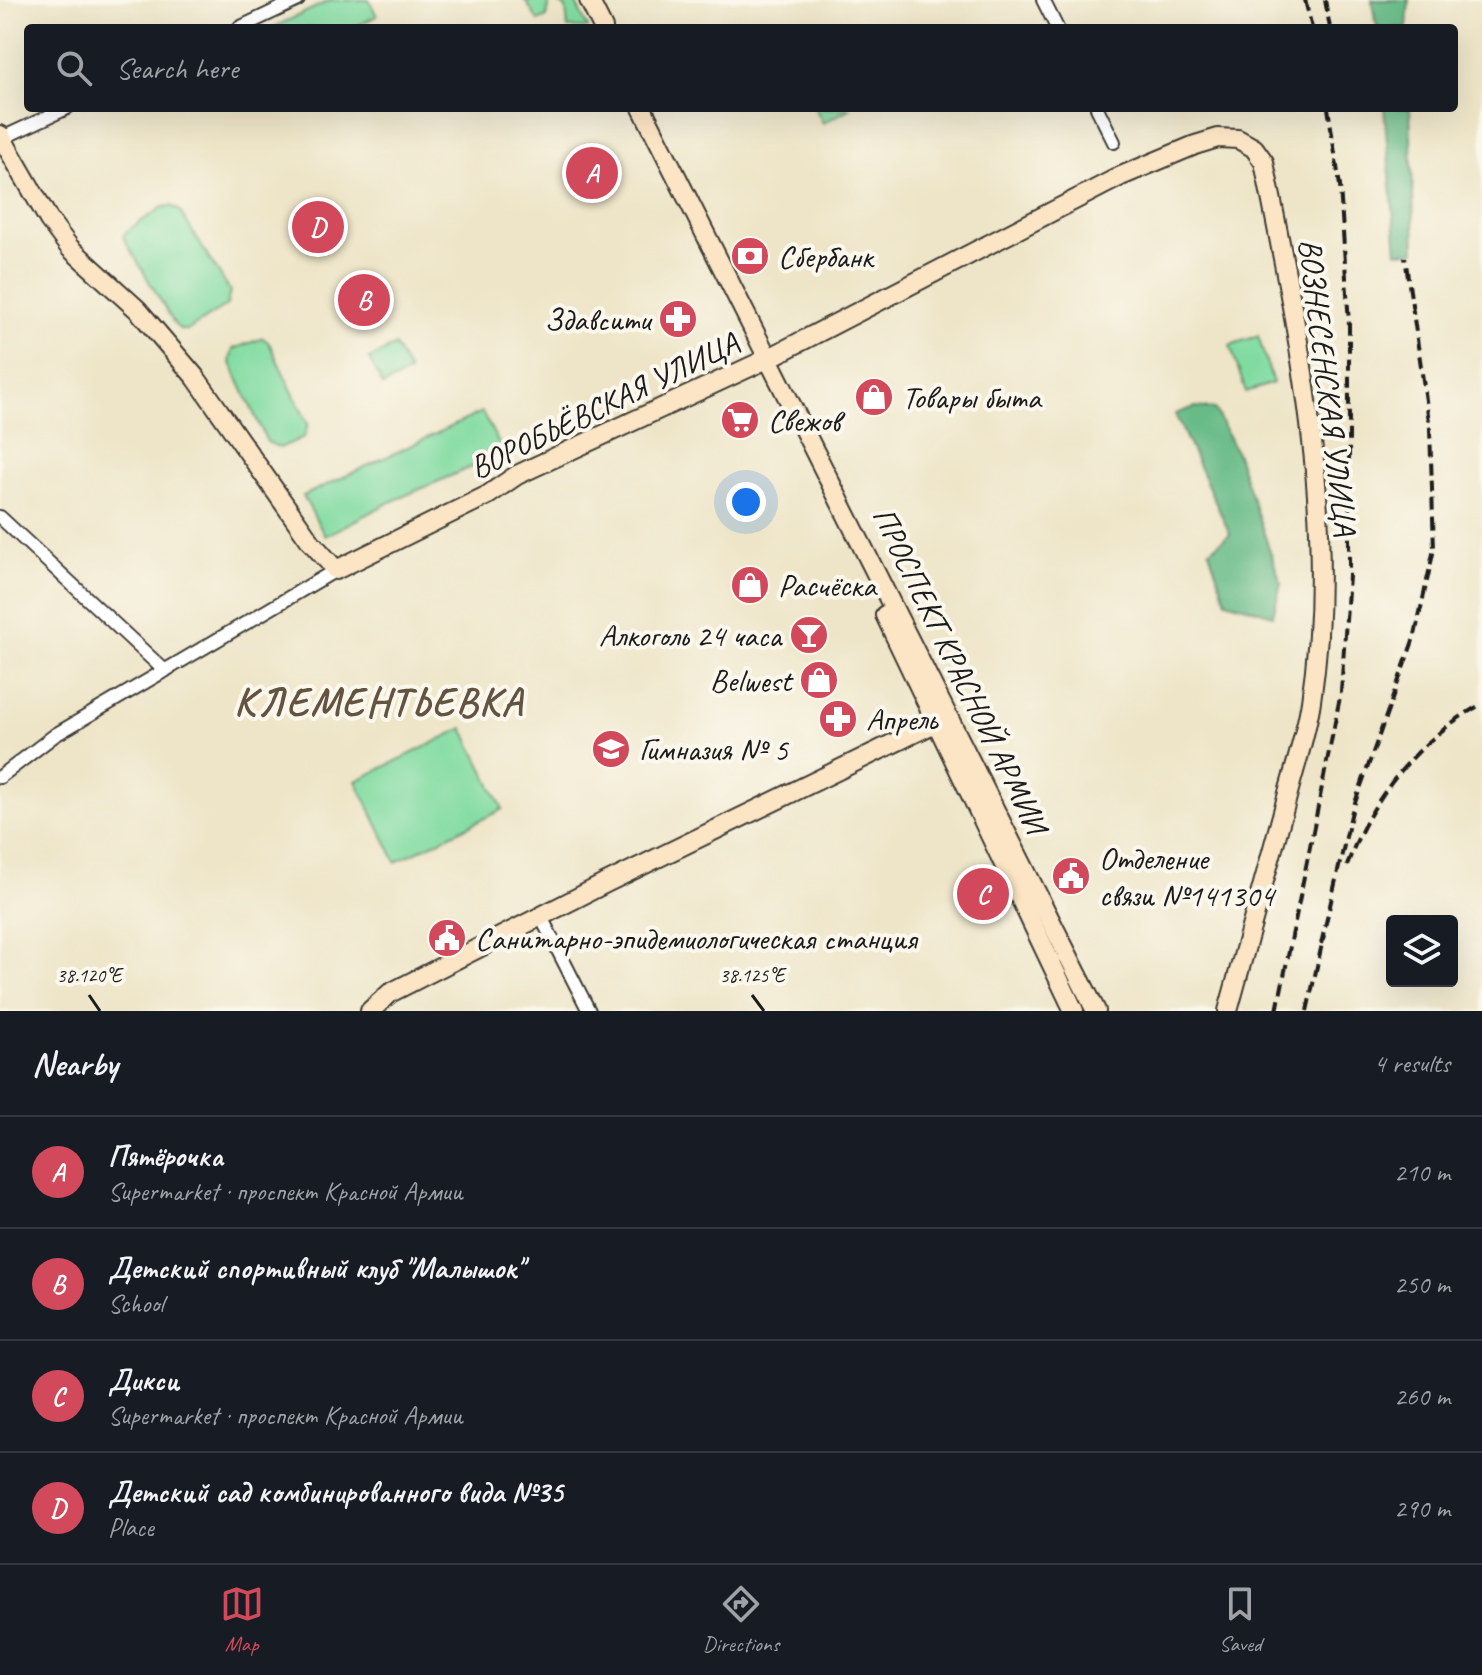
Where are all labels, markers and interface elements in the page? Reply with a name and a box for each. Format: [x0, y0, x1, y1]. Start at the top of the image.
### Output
search box [24, 24, 1458, 112]
icon: search [52, 46, 96, 90]
text: Search here [116, 49, 238, 87]
pin: A [566, 143, 618, 203]
pin: D [292, 197, 344, 257]
bank icon: Сбербанк [729, 235, 771, 277]
place label: Сбербанк [778, 236, 875, 277]
street label: ВОЗНЕСЕНСКАЯ УЛИЦА [1289, 236, 1367, 539]
pin: B [338, 270, 390, 330]
pharmacy icon: Здавсити [657, 298, 699, 340]
place label: Здавсити [544, 299, 653, 340]
street label: ВОРОБЬЁВСКАЯ УЛИЦА [463, 322, 746, 488]
shop icon: Товары быта [853, 376, 895, 418]
place label: Товары быта [902, 377, 1043, 418]
supermarket icon: Свежов [719, 399, 761, 441]
place label: Свежов [768, 400, 846, 441]
your location [726, 482, 766, 522]
street label: ПРОСПЕКТ КРАСНОЙ АРМИИ [863, 500, 1059, 844]
shop icon: Расчёска [729, 564, 771, 606]
place label: Расчёска [778, 565, 878, 606]
bar icon: Алкоголь 24 часа [788, 614, 830, 656]
place label: Алкоголь 24 часа [599, 615, 783, 656]
shop icon: Belwest [798, 659, 840, 701]
place label: Belwest [710, 660, 794, 701]
district label: КЛЕМЕНТЬЕВКА [234, 677, 524, 727]
pharmacy icon: Апрель [817, 698, 859, 740]
place label: Апрель [866, 699, 939, 740]
school or university icon: Гимназия № 5 [590, 728, 632, 770]
place label: Гимназия № 5 [639, 729, 789, 770]
place label: Отделение связи №141304 [1099, 838, 1278, 916]
public building icon: Отделение связи №141304 [1050, 855, 1092, 897]
pin: C [957, 864, 1009, 924]
map controls [1386, 915, 1458, 987]
button: layers [1386, 915, 1458, 987]
public building icon: Санитарно-эпидемиологическая станция [426, 917, 468, 959]
place label: Санитарно-эпидемиологическая станция [475, 918, 919, 959]
text: 38.120°E [56, 963, 124, 988]
text: 38.125°E [719, 963, 787, 988]
text: Nearby [32, 1042, 118, 1085]
text: 4 results [1374, 1047, 1450, 1080]
text: Пятёрочка [108, 1137, 223, 1175]
text: A [51, 1156, 65, 1189]
text: 210 m [1394, 1156, 1450, 1189]
text: Supermarket · проспект Красной Армии [108, 1175, 463, 1208]
text: Детский спортивный клуб "Малышок" [108, 1249, 523, 1287]
text: B [51, 1268, 65, 1301]
text: 250 m [1394, 1268, 1450, 1301]
text: School [108, 1287, 164, 1320]
text: Дикси [108, 1361, 179, 1399]
text: C [52, 1380, 64, 1413]
text: 260 m [1394, 1380, 1450, 1413]
text: Supermarket · проспект Красной Армии [108, 1399, 463, 1432]
text: Детский сад комбинированного вида №35 [108, 1473, 563, 1511]
text: D [50, 1492, 66, 1525]
text: 290 m [1394, 1492, 1450, 1525]
text: Place [108, 1511, 154, 1544]
tab: Map [220, 1582, 264, 1658]
tab: Directions [703, 1582, 779, 1658]
tab: Saved [1218, 1582, 1262, 1658]

